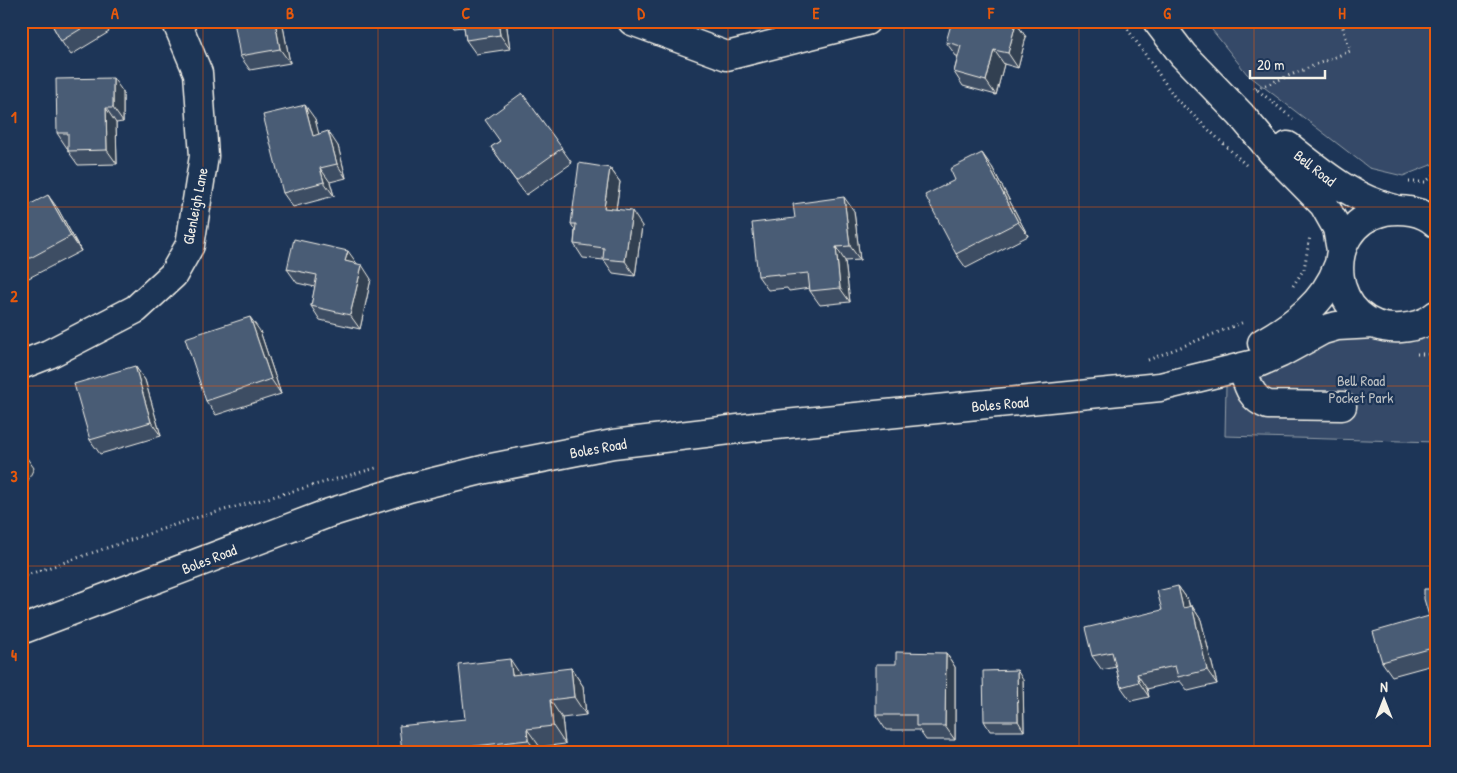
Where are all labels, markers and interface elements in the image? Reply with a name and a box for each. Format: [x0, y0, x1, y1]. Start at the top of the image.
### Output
text: A [111, 2, 119, 24]
text: B [286, 2, 294, 24]
text: C [462, 2, 471, 24]
text: D [637, 2, 645, 24]
text: E [812, 2, 820, 24]
text: F [987, 2, 995, 24]
text: G [1163, 2, 1171, 24]
text: H [1338, 2, 1346, 24]
scale bar [1250, 48, 1324, 80]
text: 20 m [1257, 54, 1284, 75]
text: 1 [11, 106, 17, 128]
street label: Bell Road [1290, 145, 1341, 191]
street label: Glenleigh Lane [177, 166, 213, 246]
text: 2 [10, 285, 18, 307]
park label: Bell Road Pocket Park [1329, 370, 1393, 408]
street label: Boles Road [970, 391, 1030, 417]
street label: Boles Road [568, 433, 628, 463]
text: 3 [10, 465, 18, 487]
street label: Boles Road [178, 539, 240, 579]
text: 4 [11, 644, 17, 666]
north arrow [1360, 676, 1410, 726]
text: N [1380, 677, 1388, 696]

